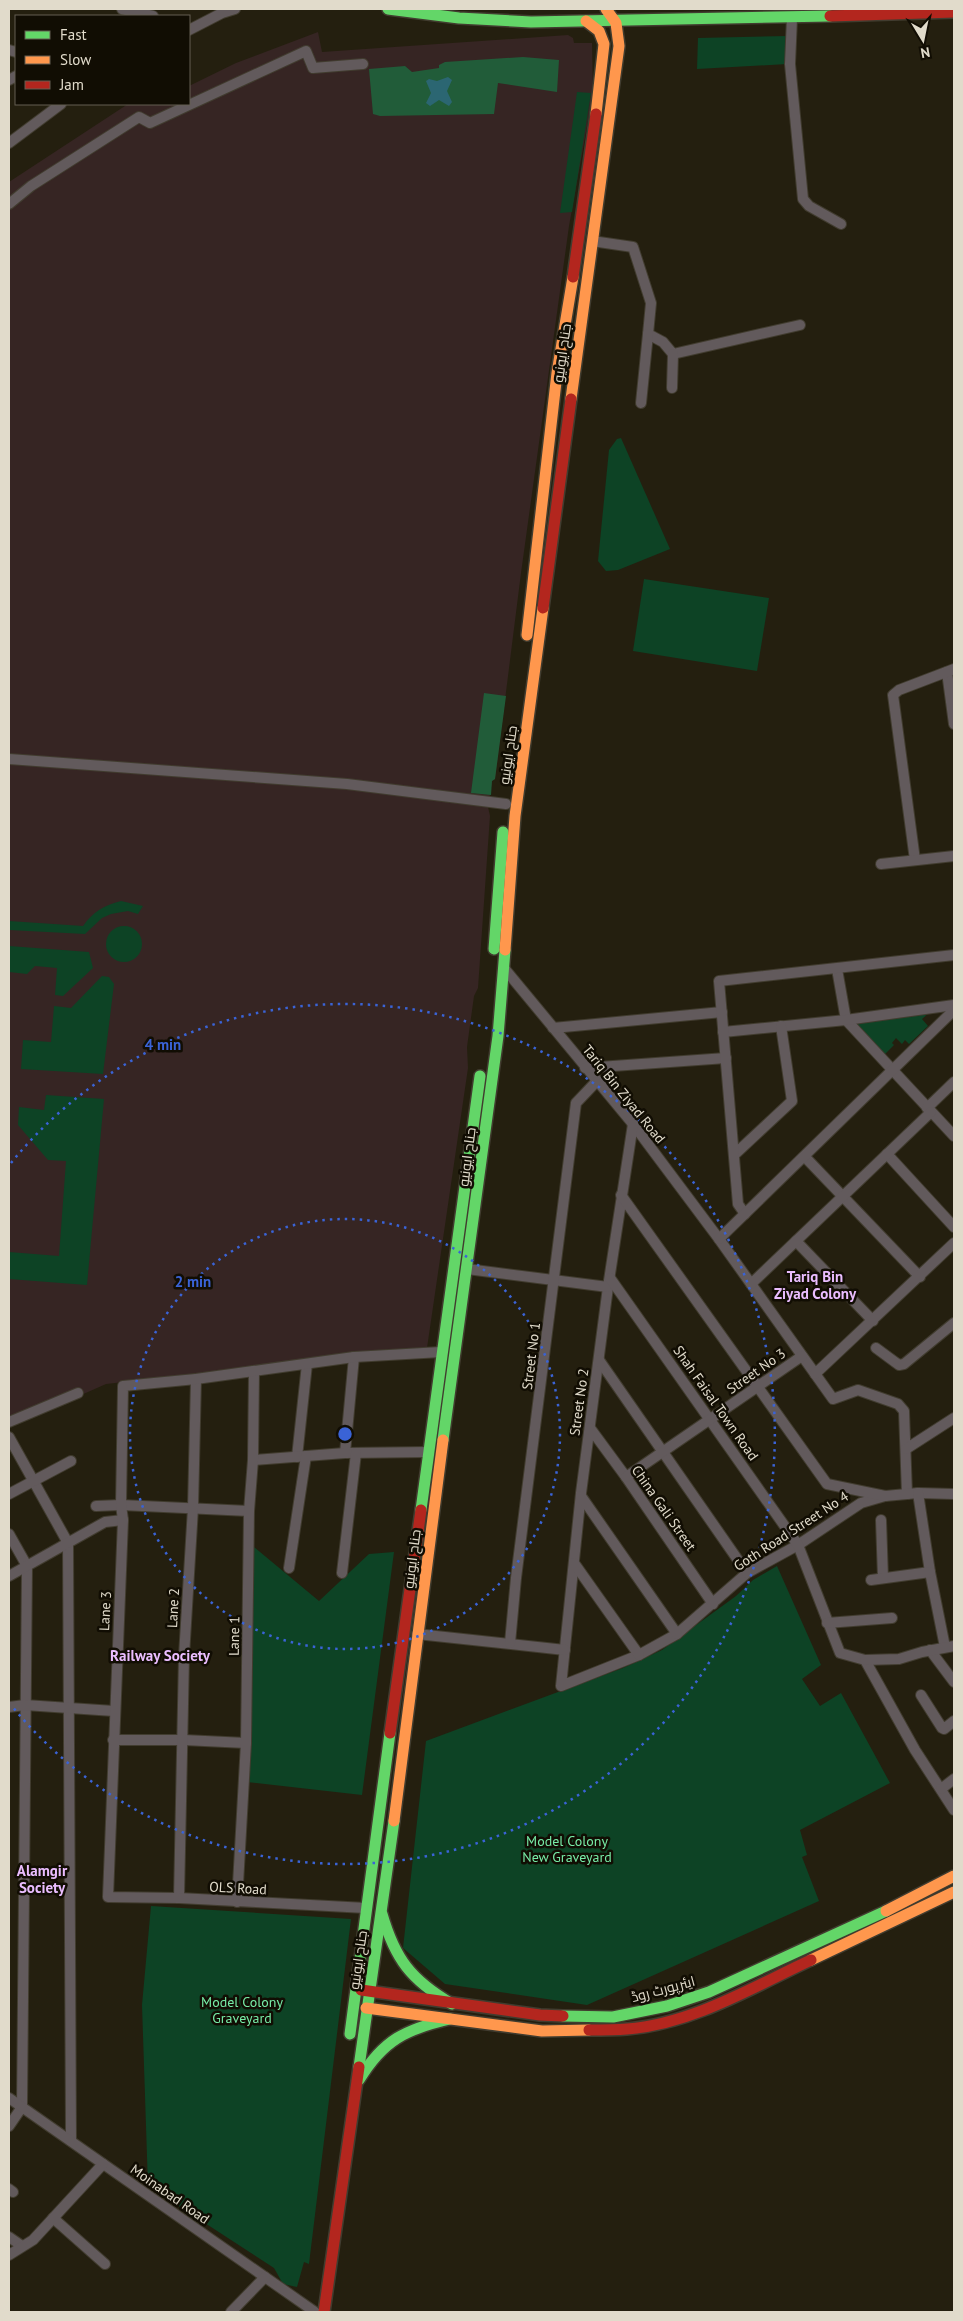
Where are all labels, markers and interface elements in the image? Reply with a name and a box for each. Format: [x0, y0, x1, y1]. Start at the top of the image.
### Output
legend [15, 15, 190, 105]
north arrow [898, 15, 948, 65]
text: Fast [60, 25, 87, 44]
text: N [919, 43, 931, 62]
text: Slow [60, 50, 91, 69]
text: Jam [59, 75, 84, 94]
street label: جناح ایونیو [549, 322, 575, 384]
street label: جناح ایونیو [495, 724, 521, 786]
text: 4 min [145, 1035, 181, 1054]
street label: Tariq Bin Ziyad Road [579, 1041, 669, 1147]
street label: جناح ایونیو [454, 1126, 480, 1188]
district label: Tariq Bin Ziyad Colony [774, 1267, 857, 1303]
text: 2 min [175, 1272, 211, 1291]
street label: Street No 1 [518, 1321, 544, 1391]
street label: Shah Faisal Town Road [670, 1342, 762, 1464]
street label: Street No 3 [723, 1344, 789, 1398]
street label: Street No 2 [565, 1367, 593, 1437]
centre of rings [336, 1425, 354, 1443]
street label: China Gali Street [628, 1462, 700, 1555]
street label: Goth Road Street No 4 [730, 1487, 852, 1575]
street label: جناح ایونیو [399, 1528, 425, 1590]
street label: Lane 2 [163, 1588, 183, 1628]
street label: Lane 3 [95, 1591, 115, 1631]
street label: Lane 1 [225, 1616, 243, 1656]
district label: Railway Society [110, 1646, 211, 1665]
park label: Model Colony New Graveyard [522, 1832, 612, 1866]
district label: Alamgir Society [17, 1861, 68, 1897]
street label: OLS Road [209, 1878, 267, 1898]
street label: جناح ایونیو [345, 1929, 371, 1991]
street label: ایئرپورٹ روڈ [629, 1972, 697, 2007]
park label: Model Colony Graveyard [201, 1993, 283, 2027]
street label: Moinabad Road [127, 2160, 213, 2228]

